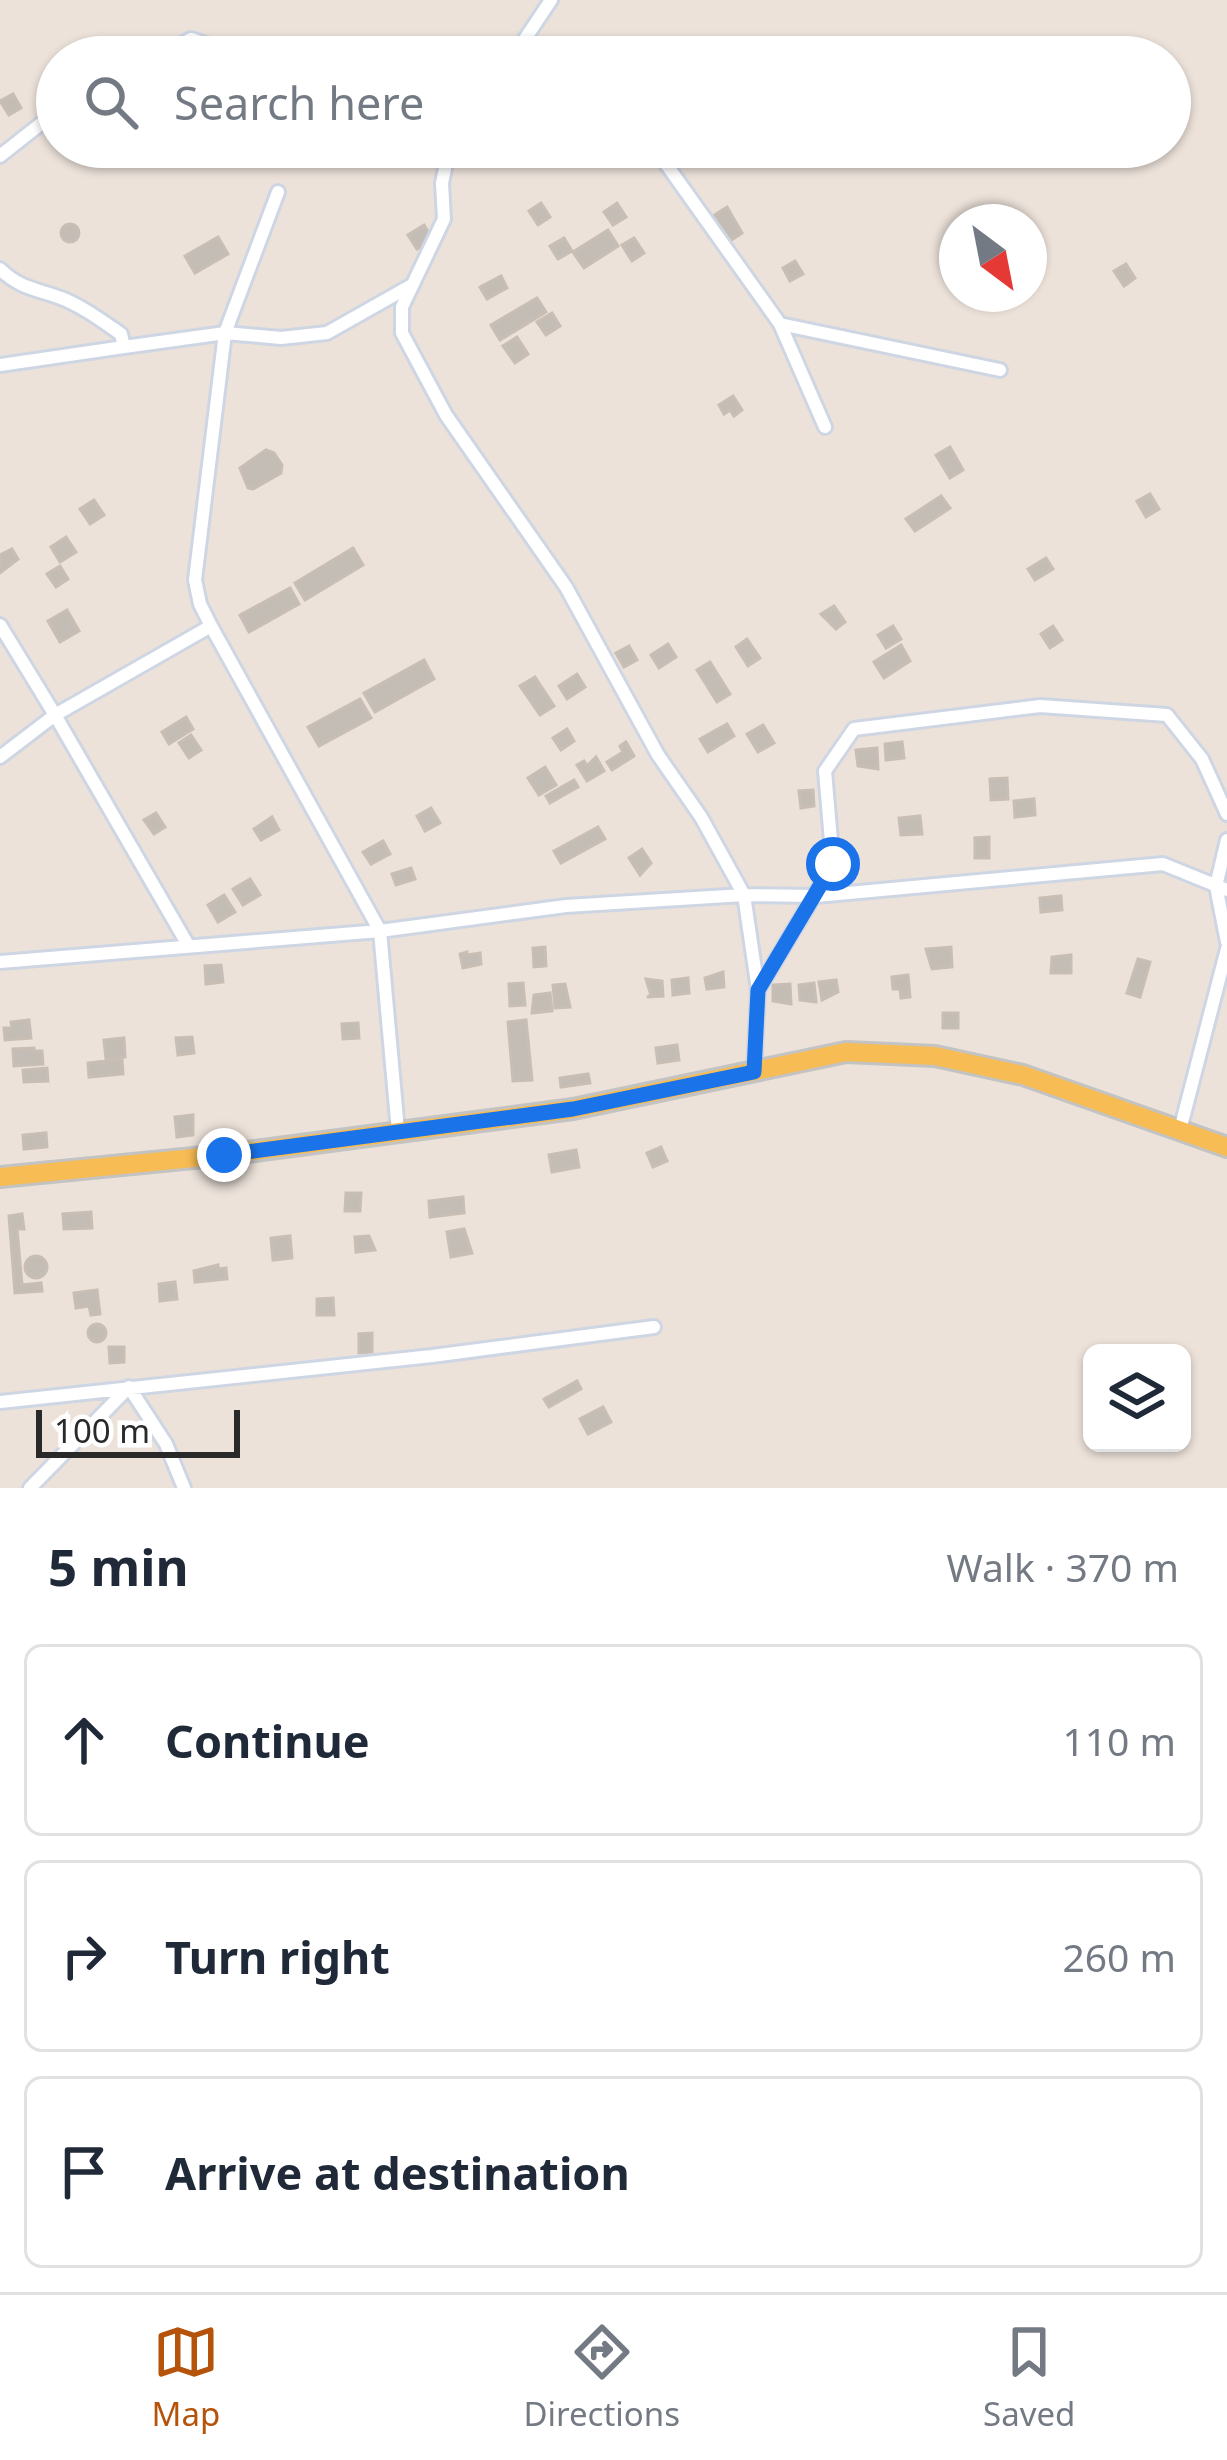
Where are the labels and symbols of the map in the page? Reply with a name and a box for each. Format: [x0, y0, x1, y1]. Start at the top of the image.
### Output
north arrow [939, 204, 1047, 312]
route start [806, 837, 860, 891]
route end [197, 1128, 251, 1182]
scale bar [36, 1404, 240, 1457]

